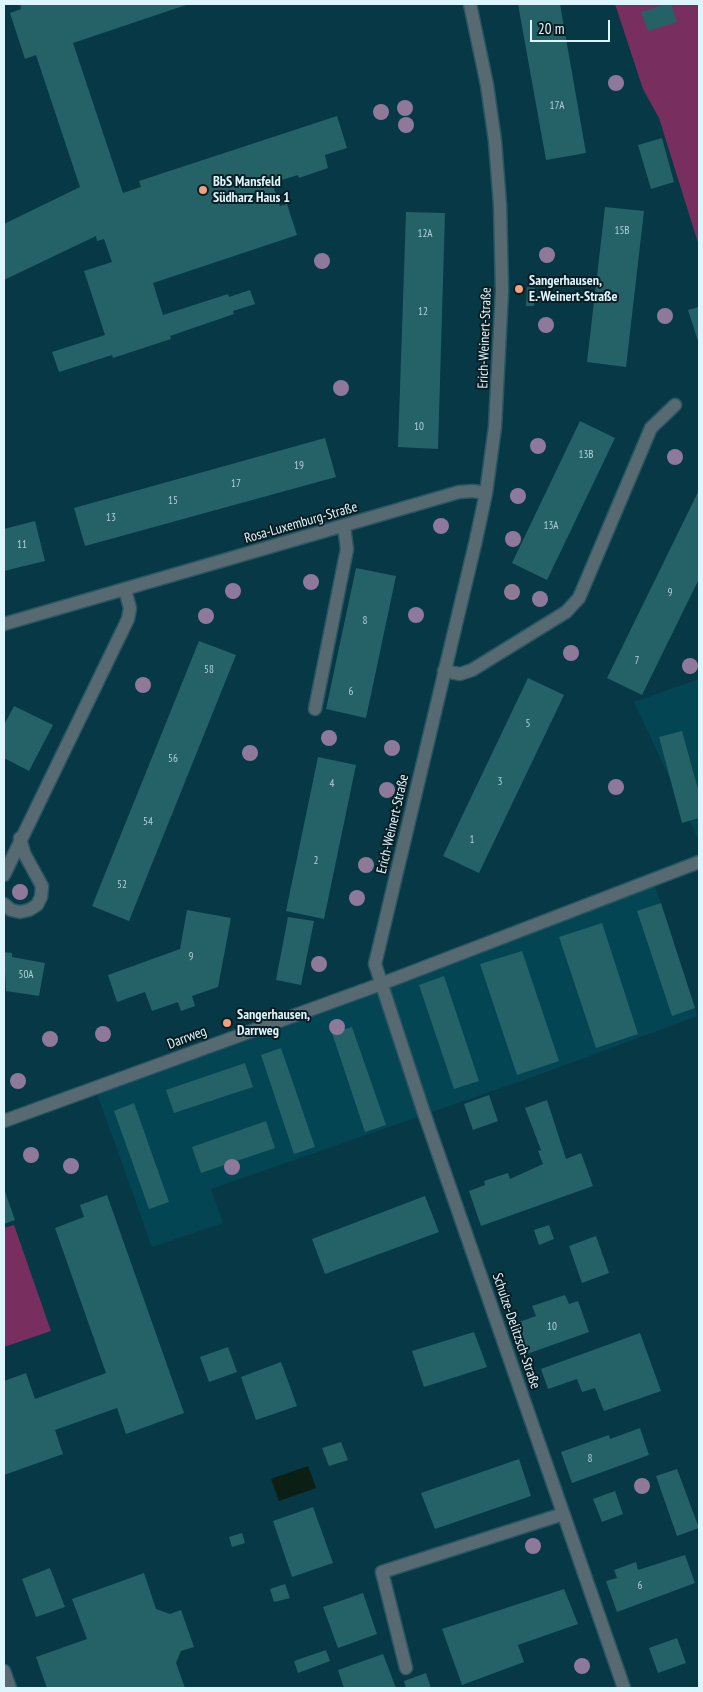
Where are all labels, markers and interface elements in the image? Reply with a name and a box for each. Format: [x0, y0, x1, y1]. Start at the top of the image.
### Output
scale bar [533, 10, 613, 42]
text: 20 m [538, 19, 564, 38]
house number: 17A [550, 99, 564, 113]
place label: BbS Mansfeld Südharz Haus 1 [213, 174, 290, 206]
marker: BbS Mansfeld Südharz Haus 1 [197, 184, 209, 196]
house number: 15B [614, 224, 630, 238]
house number: 12A [417, 227, 433, 241]
place label: Sangerhausen, E.-Weinert-Straße [529, 273, 618, 306]
marker: Sangerhausen, E.-Weinert-Straße [513, 283, 525, 295]
street label: Erich-Weinert-Straße [475, 287, 495, 389]
house number: 12 [418, 305, 428, 319]
house number: 10 [414, 420, 424, 434]
house number: 13B [578, 448, 594, 462]
house number: 19 [294, 459, 304, 473]
house number: 17 [231, 477, 241, 491]
house number: 15 [168, 494, 178, 508]
street label: Rosa-Luxemburg-Straße [243, 499, 359, 547]
house number: 13 [106, 511, 116, 525]
house number: 13A [543, 519, 559, 533]
house number: 11 [17, 538, 27, 552]
house number: 9 [668, 586, 672, 600]
house number: 8 [363, 614, 367, 628]
house number: 7 [635, 654, 639, 668]
house number: 58 [204, 663, 214, 677]
house number: 6 [349, 685, 353, 699]
house number: 5 [526, 717, 530, 731]
house number: 56 [168, 752, 178, 766]
street label: Erich-Weinert-Straße [373, 773, 413, 875]
house number: 3 [498, 775, 502, 789]
house number: 4 [330, 777, 334, 791]
house number: 54 [143, 815, 153, 829]
house number: 1 [470, 833, 474, 847]
house number: 2 [314, 854, 318, 868]
house number: 52 [117, 878, 127, 892]
house number: 9 [189, 950, 193, 964]
house number: 50A [18, 968, 34, 982]
place label: Sangerhausen, Darrweg [237, 1007, 310, 1040]
marker: Sangerhausen, Darrweg [221, 1017, 233, 1029]
street label: Darrweg [165, 1023, 209, 1053]
street label: Schulze-Delitzsch-Straße [488, 1271, 544, 1391]
house number: 10 [547, 1320, 557, 1334]
house number: 8 [588, 1452, 592, 1466]
house number: 6 [638, 1579, 642, 1593]

